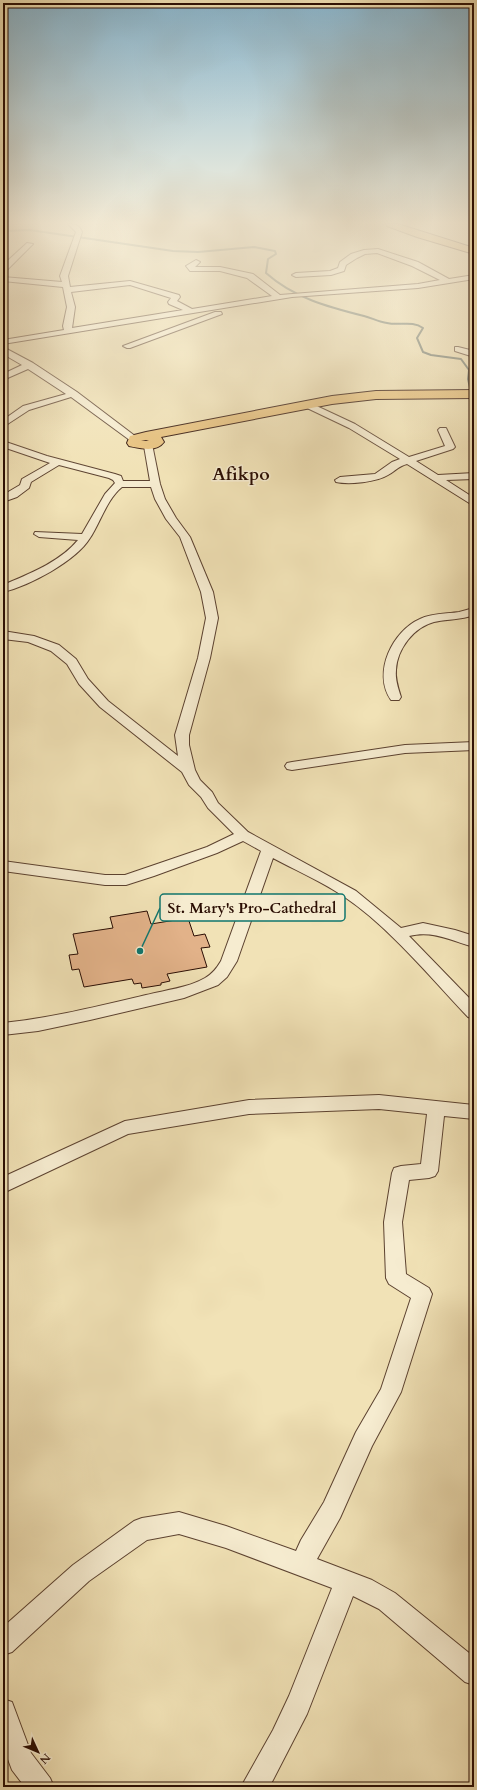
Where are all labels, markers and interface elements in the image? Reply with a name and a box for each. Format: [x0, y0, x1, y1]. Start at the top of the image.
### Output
district label: Afikpo [212, 462, 270, 487]
callout: St. Mary's Pro-Cathedral [160, 894, 345, 921]
text: St. Mary's Pro-Cathedral [168, 898, 337, 918]
north arrow [18, 1732, 58, 1772]
text: N [36, 1750, 54, 1768]

